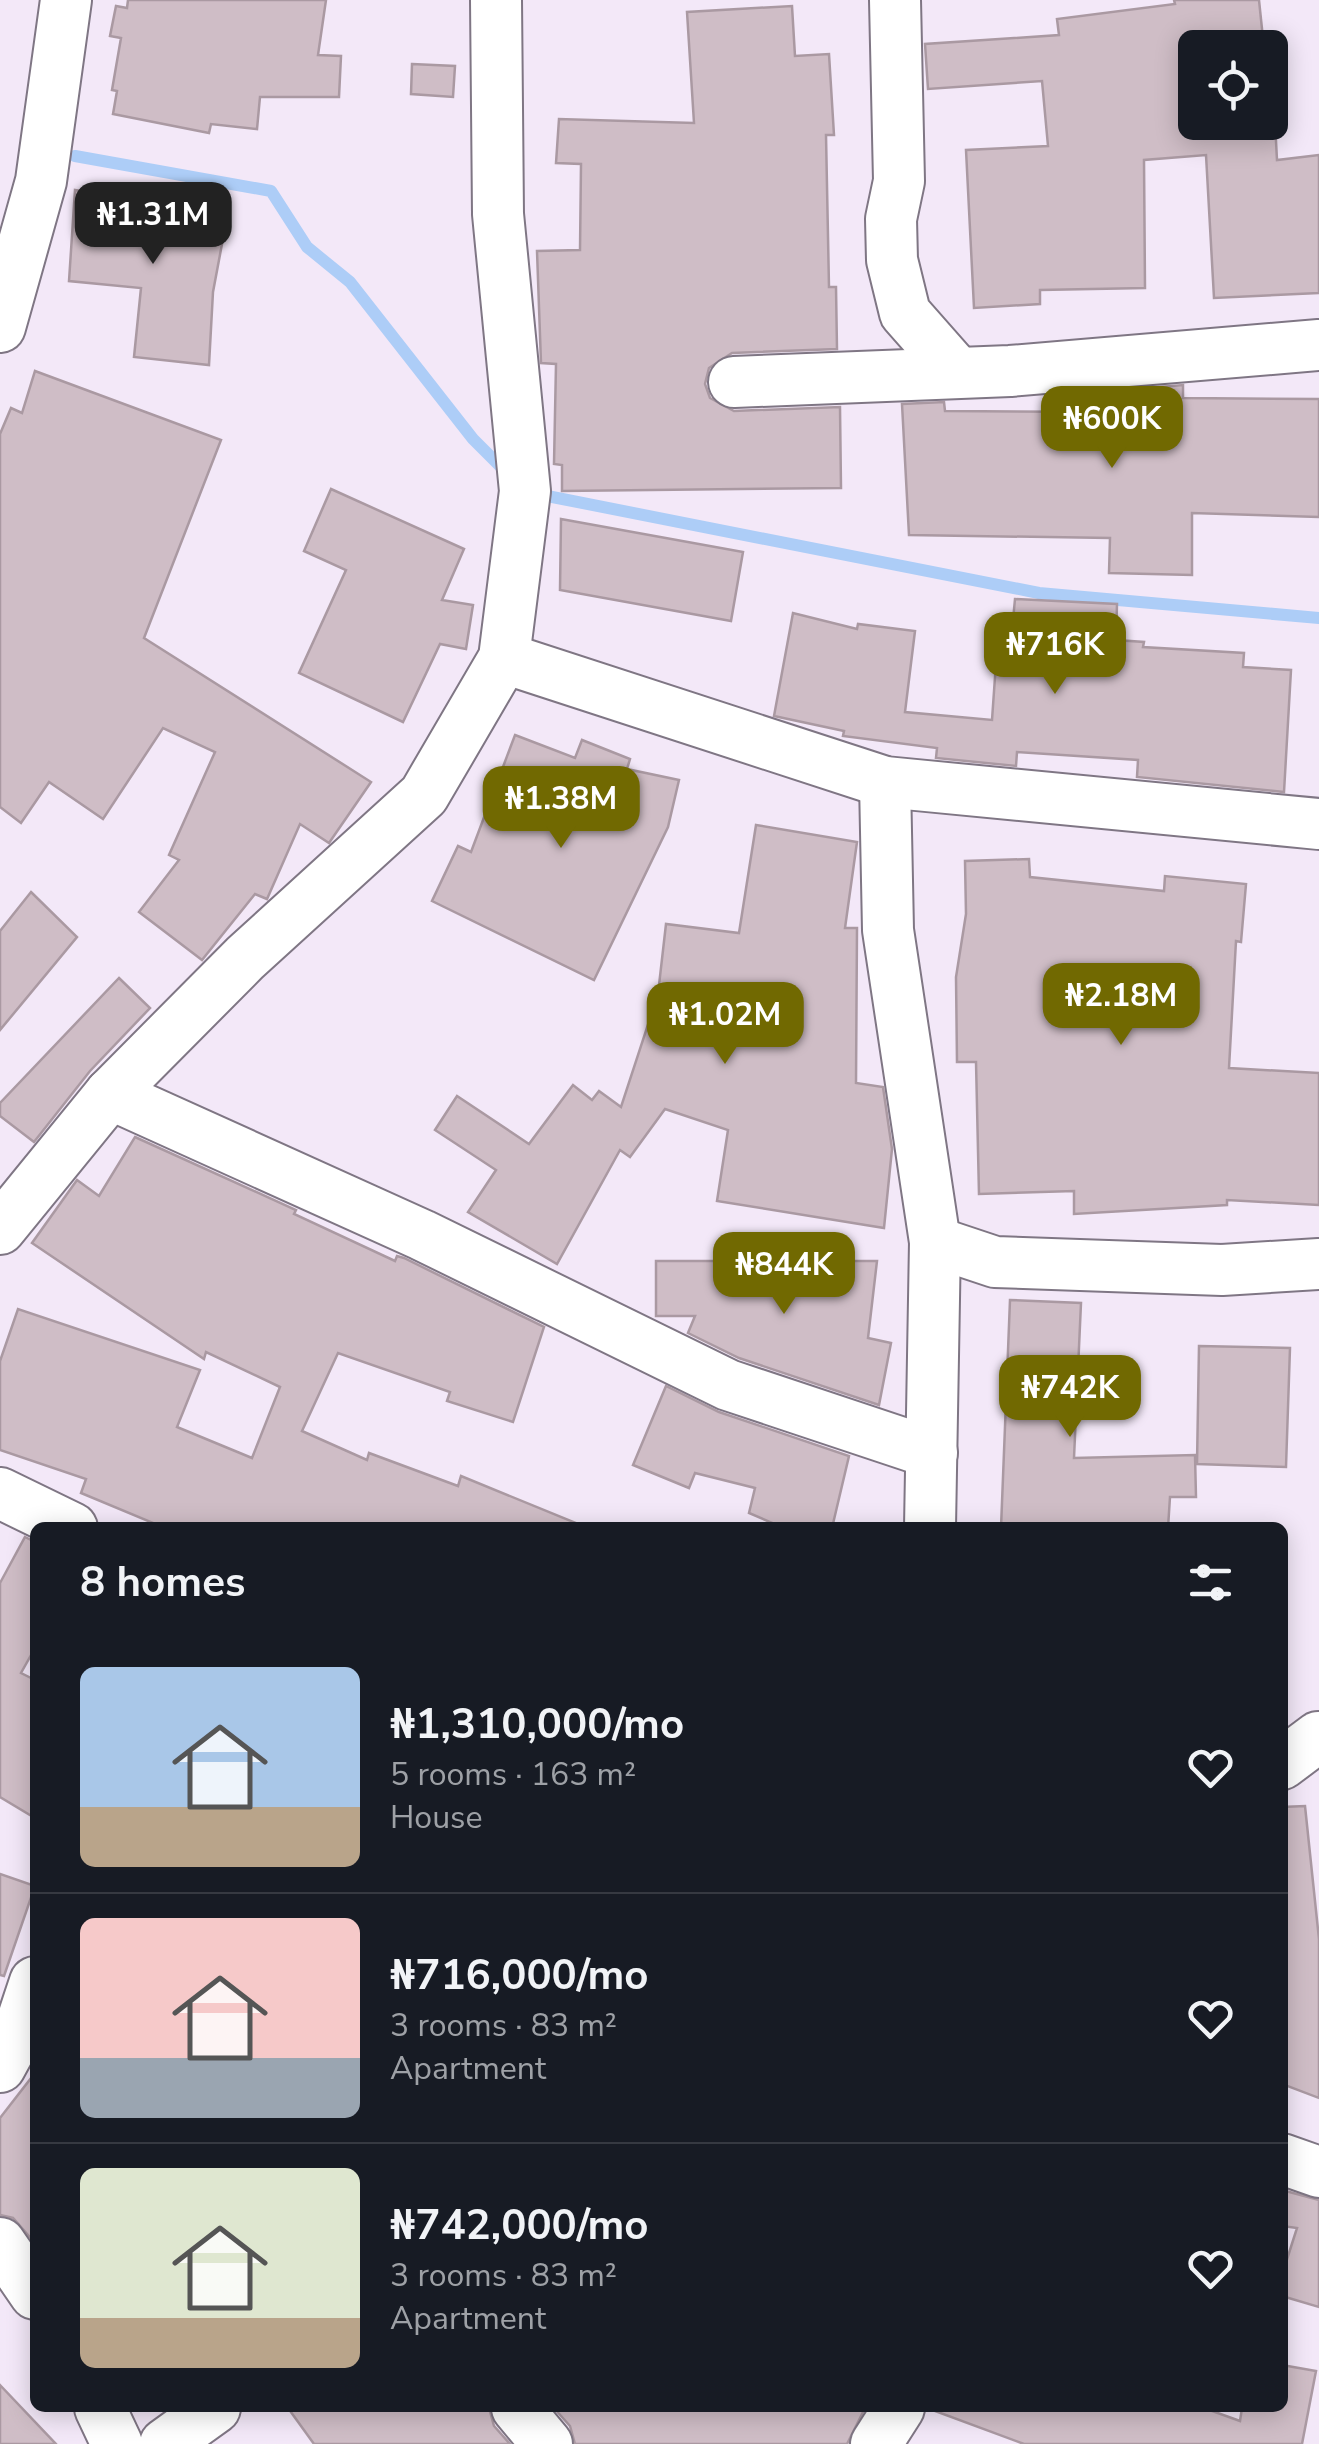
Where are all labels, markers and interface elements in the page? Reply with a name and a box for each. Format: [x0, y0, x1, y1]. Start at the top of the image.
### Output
map controls [1178, 30, 1288, 140]
button: locate [1178, 30, 1288, 140]
pin: ₦1.31M [72, 182, 234, 267]
text: ₦1.31M [97, 193, 209, 236]
pin: ₦600K [1042, 386, 1182, 471]
text: ₦600K [1063, 397, 1161, 440]
pin: ₦716K [985, 612, 1125, 697]
text: ₦716K [1006, 623, 1104, 666]
pin: ₦1.38M [480, 766, 642, 851]
text: ₦1.38M [505, 777, 617, 820]
pin: ₦2.18M [1040, 963, 1202, 1048]
text: ₦2.18M [1065, 974, 1177, 1017]
pin: ₦1.02M [644, 982, 806, 1067]
text: ₦1.02M [669, 993, 781, 1036]
pin: ₦844K [714, 1232, 854, 1317]
text: ₦844K [735, 1243, 833, 1286]
pin: ₦742K [1000, 1355, 1140, 1440]
text: ₦742K [1021, 1366, 1119, 1409]
text: 8 homes [80, 1554, 245, 1611]
icon: filters [1183, 1555, 1238, 1610]
text: ₦1,310,000/mo [390, 1696, 684, 1753]
icon: home [160, 1707, 280, 1827]
icon: heart [1183, 1740, 1238, 1795]
text: 5 rooms · 163 m² [390, 1753, 636, 1796]
text: House [390, 1796, 483, 1839]
text: ₦716,000/mo [390, 1947, 648, 2004]
icon: home [160, 1958, 280, 2078]
icon: heart [1183, 1991, 1238, 2046]
text: 3 rooms · 83 m² [390, 2004, 617, 2047]
text: Apartment [390, 2047, 546, 2090]
text: ₦742,000/mo [390, 2197, 648, 2254]
icon: home [160, 2208, 280, 2328]
icon: heart [1183, 2241, 1238, 2296]
text: 3 rooms · 83 m² [390, 2254, 617, 2297]
text: Apartment [390, 2297, 546, 2340]

